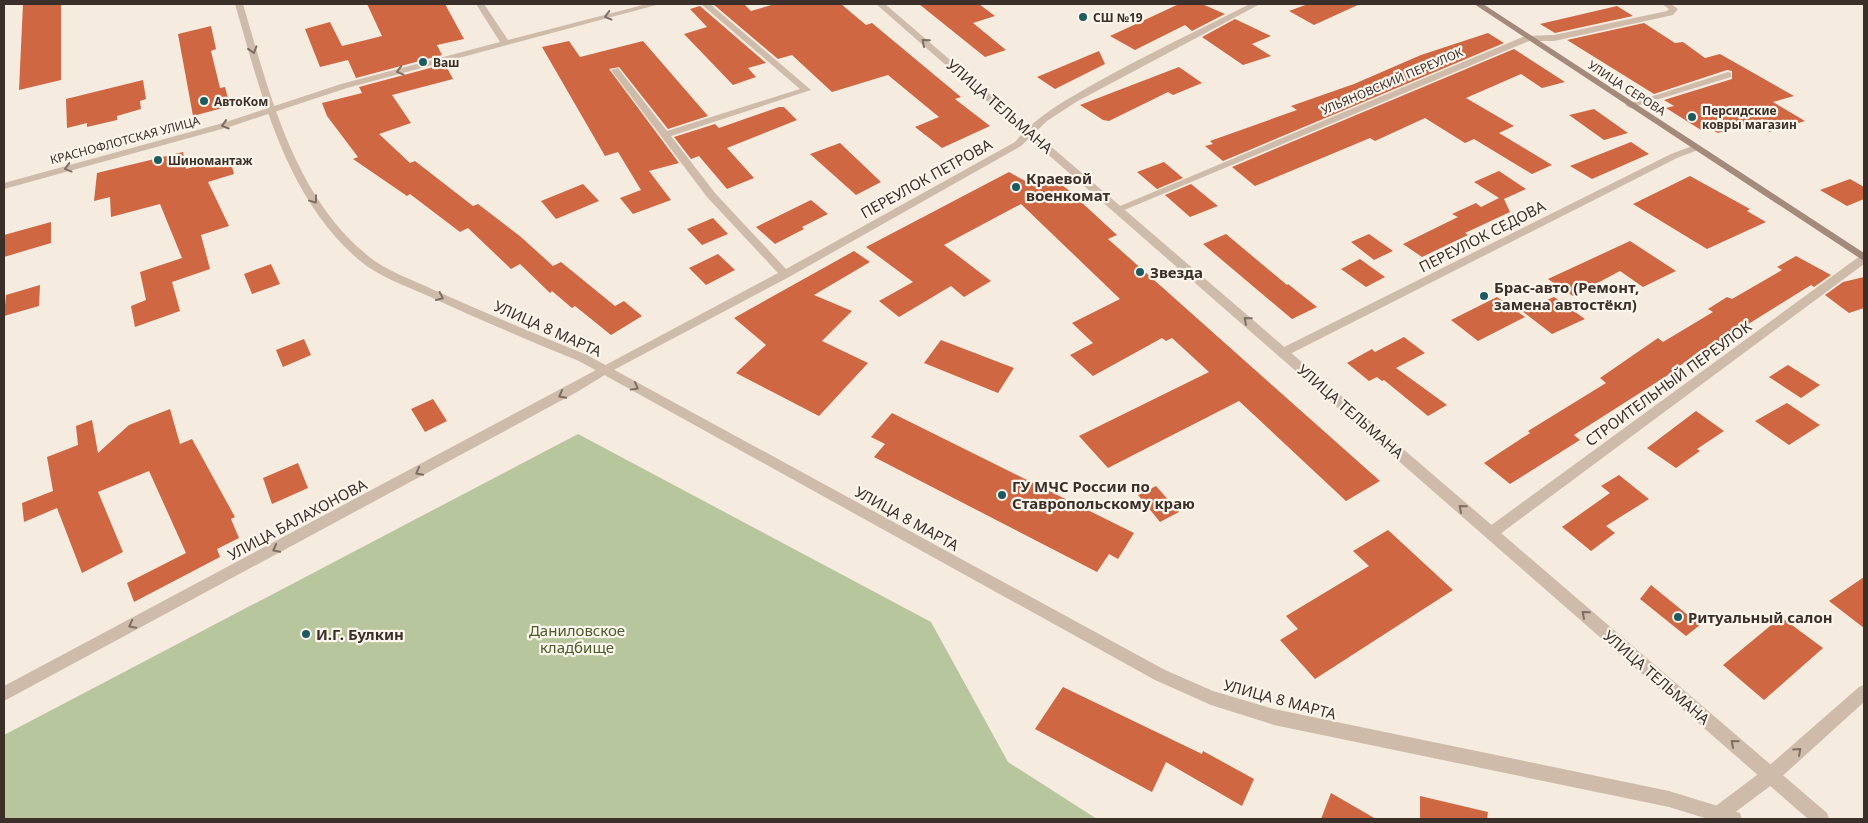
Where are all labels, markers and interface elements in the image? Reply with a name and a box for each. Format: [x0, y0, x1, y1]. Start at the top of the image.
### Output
place label: СШ №19 [1093, 9, 1143, 26]
one-way arrow [604, 11, 612, 21]
marker: СШ №19 [1077, 11, 1089, 23]
one-way arrow [922, 39, 931, 47]
street label: УЛЬЯНОВСКИЙ ПЕРЕУЛОК [1318, 43, 1466, 119]
one-way arrow [247, 46, 257, 54]
place label: Ваш [433, 54, 460, 71]
street label: УЛИЦА ТЕЛЬМАНА [943, 54, 1058, 158]
marker: Ваш [417, 56, 429, 68]
street label: УЛИЦА СЕРОВА [1585, 56, 1669, 120]
one-way arrow [396, 66, 404, 76]
place label: АвтоКом [214, 93, 268, 110]
marker: АвтоКом [198, 95, 210, 107]
place label: Персидские ковры магазин [1702, 102, 1797, 133]
marker: Персидские ковры магазин [1686, 111, 1698, 123]
street label: КРАСНОФЛОТСКАЯ УЛИЦА [48, 112, 202, 168]
one-way arrow [221, 119, 229, 129]
street label: ПЕРЕУЛОК ПЕТРОВА [857, 133, 996, 222]
place label: Шиномантаж [168, 152, 253, 169]
marker: Шиномантаж [152, 154, 164, 166]
one-way arrow [65, 163, 73, 173]
place label: Краевой военкомат [1026, 168, 1110, 205]
marker: Краевой военкомат [1010, 181, 1022, 193]
one-way arrow [308, 194, 317, 204]
street label: ПЕРЕУЛОК СЕДОВА [1415, 195, 1549, 277]
place label: Звезда [1150, 262, 1203, 282]
marker: Звезда [1134, 266, 1146, 278]
place label: Брас-авто (Ремонт, замена автостёкл) [1494, 277, 1639, 314]
marker: Брас-авто (Ремонт, замена автостёкл) [1478, 290, 1490, 302]
one-way arrow [435, 291, 444, 302]
street label: УЛИЦА 8 МАРТА [491, 295, 605, 361]
street label: СТРОИТЕЛЬНЫЙ ПЕРЕУЛОК [1581, 315, 1756, 450]
one-way arrow [1244, 317, 1253, 326]
street label: УЛИЦА ТЕЛЬМАНА [1294, 359, 1409, 463]
one-way arrow [630, 381, 639, 391]
one-way arrow [558, 389, 567, 399]
one-way arrow [415, 466, 424, 476]
street label: УЛИЦА БАЛАХОНОВА [224, 474, 370, 564]
place label: ГУ МЧС России по Ставропольскому краю [1012, 476, 1195, 513]
street label: УЛИЦА 8 МАРТА [851, 481, 963, 555]
marker: ГУ МЧС России по Ставропольскому краю [996, 489, 1008, 501]
one-way arrow [1459, 505, 1468, 514]
one-way arrow [272, 543, 281, 553]
place label: Ритуальный салон [1688, 607, 1833, 627]
one-way arrow [1581, 611, 1590, 620]
marker: Ритуальный салон [1672, 611, 1684, 623]
one-way arrow [129, 619, 138, 629]
park label: Даниловское кладбище [529, 620, 625, 657]
place label: И.Г. Булкин [316, 624, 404, 644]
street label: УЛИЦА ТЕЛЬМАНА [1600, 625, 1715, 729]
marker: И.Г. Булкин [300, 628, 312, 640]
street label: УЛИЦА 8 МАРТА [1221, 674, 1339, 724]
one-way arrow [1731, 740, 1740, 749]
one-way arrow [1792, 748, 1801, 757]

